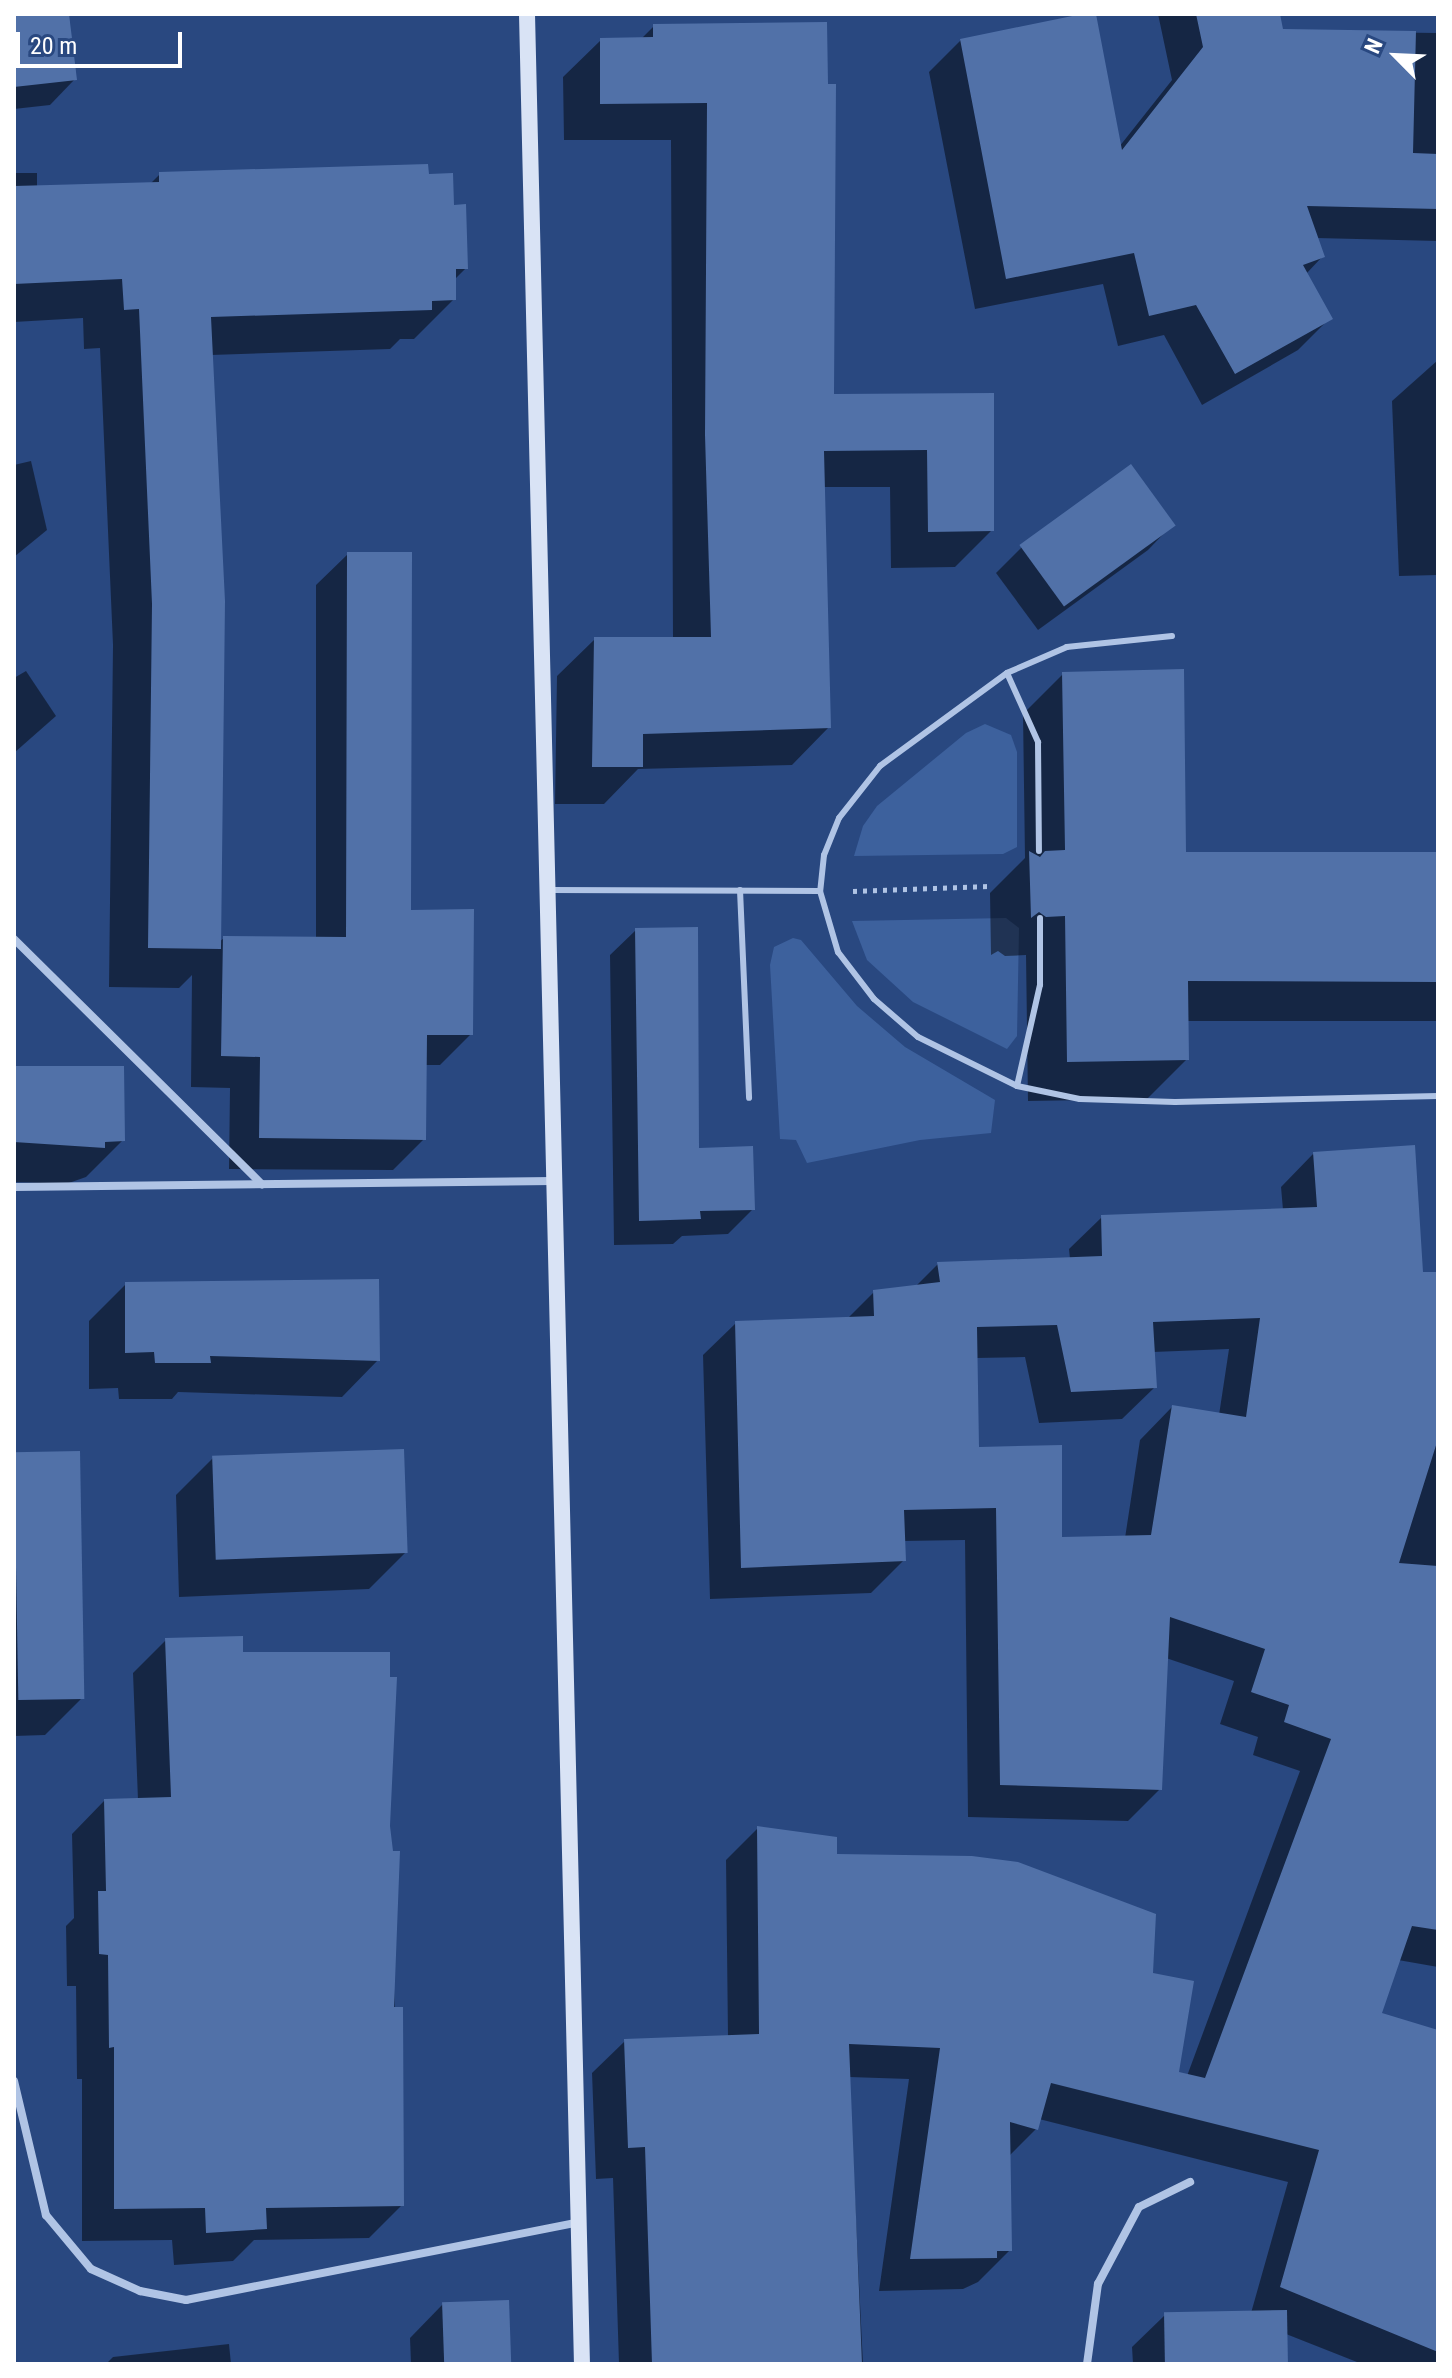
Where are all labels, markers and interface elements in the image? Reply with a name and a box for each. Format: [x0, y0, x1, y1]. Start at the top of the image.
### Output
scale bar [20, 16, 186, 66]
north arrow [1356, 16, 1436, 96]
text: 20 m [30, 32, 77, 60]
text: N [1359, 35, 1388, 57]

